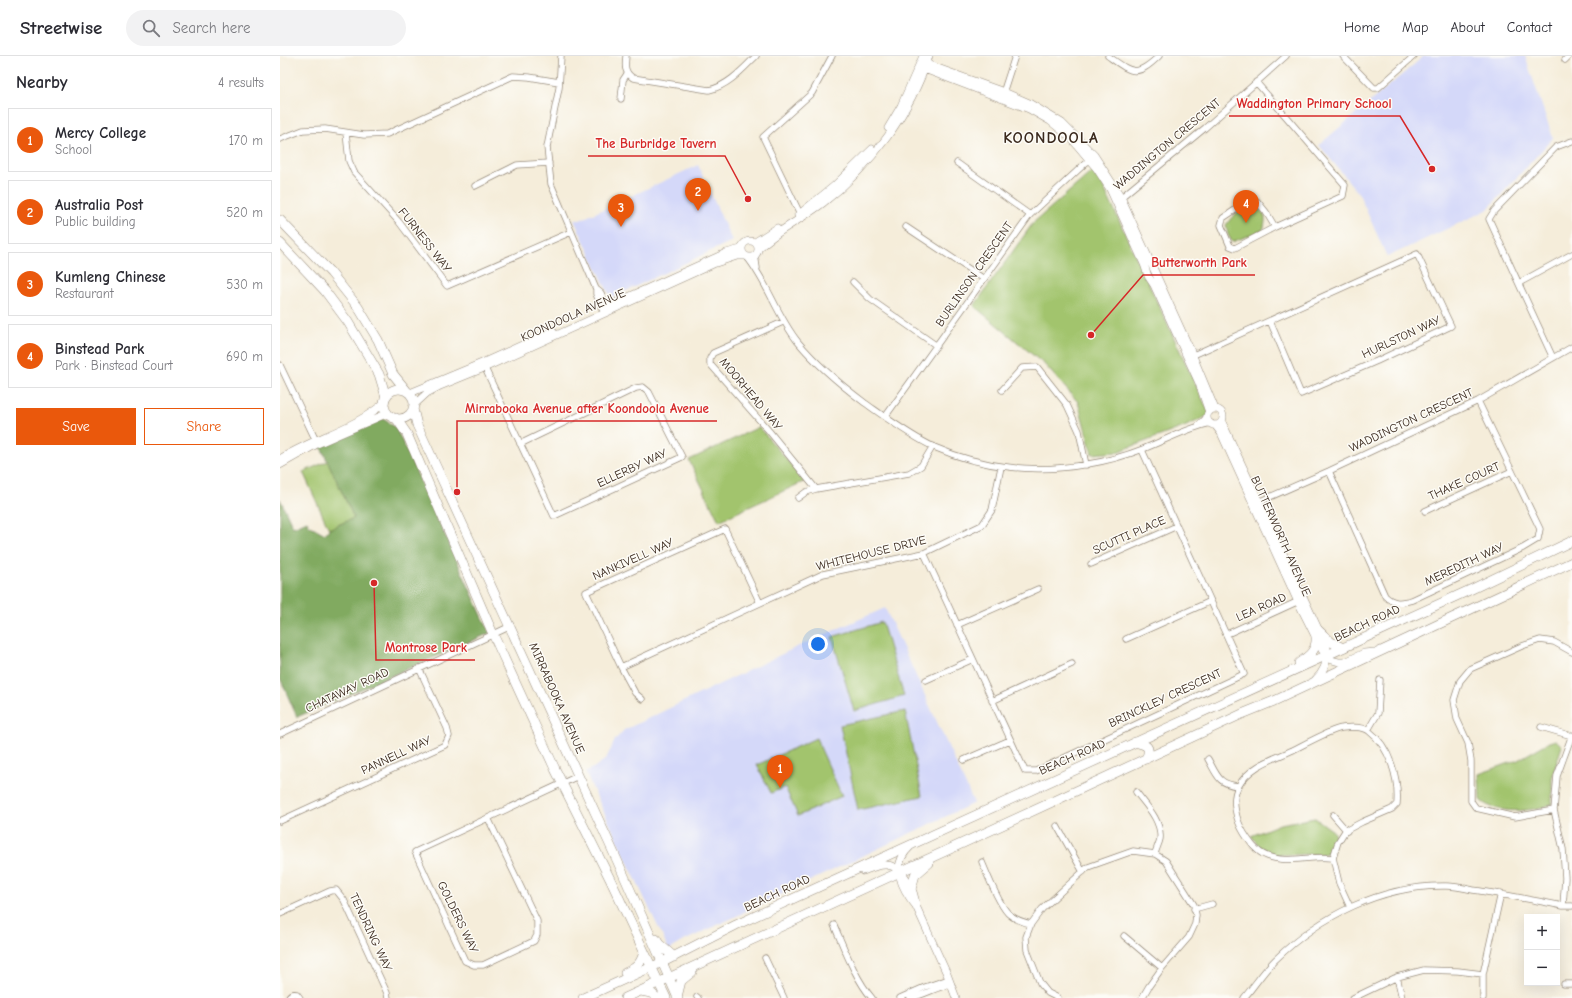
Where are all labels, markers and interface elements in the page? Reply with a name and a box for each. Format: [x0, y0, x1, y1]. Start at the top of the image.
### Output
search box [126, 10, 406, 46]
text: Streetwise [20, 17, 102, 39]
icon: search [140, 17, 162, 39]
text: Search here [172, 19, 250, 37]
text: Home [1344, 19, 1380, 36]
text: Map [1402, 19, 1428, 36]
text: About [1450, 19, 1485, 36]
text: Contact [1507, 19, 1552, 36]
text: Nearby [16, 73, 67, 92]
text: 4 results [218, 75, 264, 90]
callout: Waddington Primary School [1229, 91, 1400, 116]
street label: WADDINGTON CRESCENT [1111, 95, 1224, 193]
text: Waddington Primary School [1236, 96, 1392, 111]
text: Mercy College [55, 124, 146, 142]
district label: KOONDOOLA [1003, 129, 1099, 147]
callout: The Burbridge Tavern [588, 131, 725, 156]
text: 1 [27, 133, 33, 148]
text: 170 m [229, 133, 263, 148]
text: The Burbridge Tavern [595, 136, 717, 151]
text: School [55, 142, 92, 157]
pin: 2 [685, 178, 711, 211]
pin: 4 [1233, 190, 1259, 223]
pin: 3 [608, 194, 634, 227]
text: Australia Post [55, 196, 143, 214]
text: 2 [27, 205, 33, 220]
text: 520 m [226, 205, 263, 220]
street label: FURNESS WAY [395, 205, 455, 276]
text: Public building [55, 214, 136, 229]
street label: BURLINSON CRESCENT [932, 218, 1016, 329]
callout: Butterworth Park [1143, 250, 1255, 275]
text: Butterworth Park [1151, 255, 1247, 270]
text: Kumleng Chinese [55, 268, 166, 286]
text: 3 [27, 277, 33, 292]
text: 530 m [226, 277, 263, 292]
text: Restaurant [55, 286, 114, 301]
street label: KOONDOOLA AVENUE [519, 286, 627, 344]
street label: HURLSTON WAY [1359, 312, 1443, 361]
text: Binstead Park [55, 340, 144, 358]
text: 4 [27, 349, 33, 364]
text: 690 m [226, 349, 263, 364]
street label: MOORHEAD WAY [717, 355, 786, 434]
text: Park · Binstead Court [55, 358, 173, 373]
street label: WADDINGTON CRESCENT [1347, 385, 1476, 455]
callout: Mirrabooka Avenue after Koondoola Avenue [457, 396, 717, 421]
text: Mirrabooka Avenue after Koondoola Avenue [465, 401, 710, 416]
button: Save [16, 408, 136, 445]
button: Share [144, 408, 264, 445]
street label: ELLERBY WAY [595, 445, 670, 490]
street label: THAKE COURT [1426, 459, 1503, 503]
street label: BUTTERWORTH AVENUE [1248, 474, 1314, 598]
street label: SCUTTI PLACE [1091, 513, 1167, 557]
street label: WHITEHOUSE DRIVE [815, 533, 927, 573]
street label: NANKIVELL WAY [590, 535, 676, 583]
street label: MEREDITH WAY [1422, 539, 1507, 588]
street label: LEA ROAD [1234, 590, 1288, 624]
street label: BEACH ROAD [1332, 602, 1402, 644]
your location [808, 634, 828, 654]
callout: Montrose Park [376, 635, 475, 660]
text: Montrose Park [385, 640, 468, 655]
street label: MIRRABOOKA AVENUE [526, 640, 588, 756]
street label: CHATAWAY ROAD [303, 665, 391, 715]
street label: BRINCKLEY CRESCENT [1106, 665, 1224, 730]
street label: PANNELL WAY [359, 732, 434, 777]
street label: BEACH ROAD [1037, 736, 1107, 778]
pin: 1 [767, 755, 793, 788]
street label: BEACH ROAD [742, 872, 812, 914]
street label: GOLDERS WAY [435, 879, 482, 956]
street label: TENDRING WAY [347, 891, 396, 974]
map controls [1524, 914, 1560, 986]
button: + [1524, 914, 1560, 950]
button: − [1524, 950, 1560, 986]

